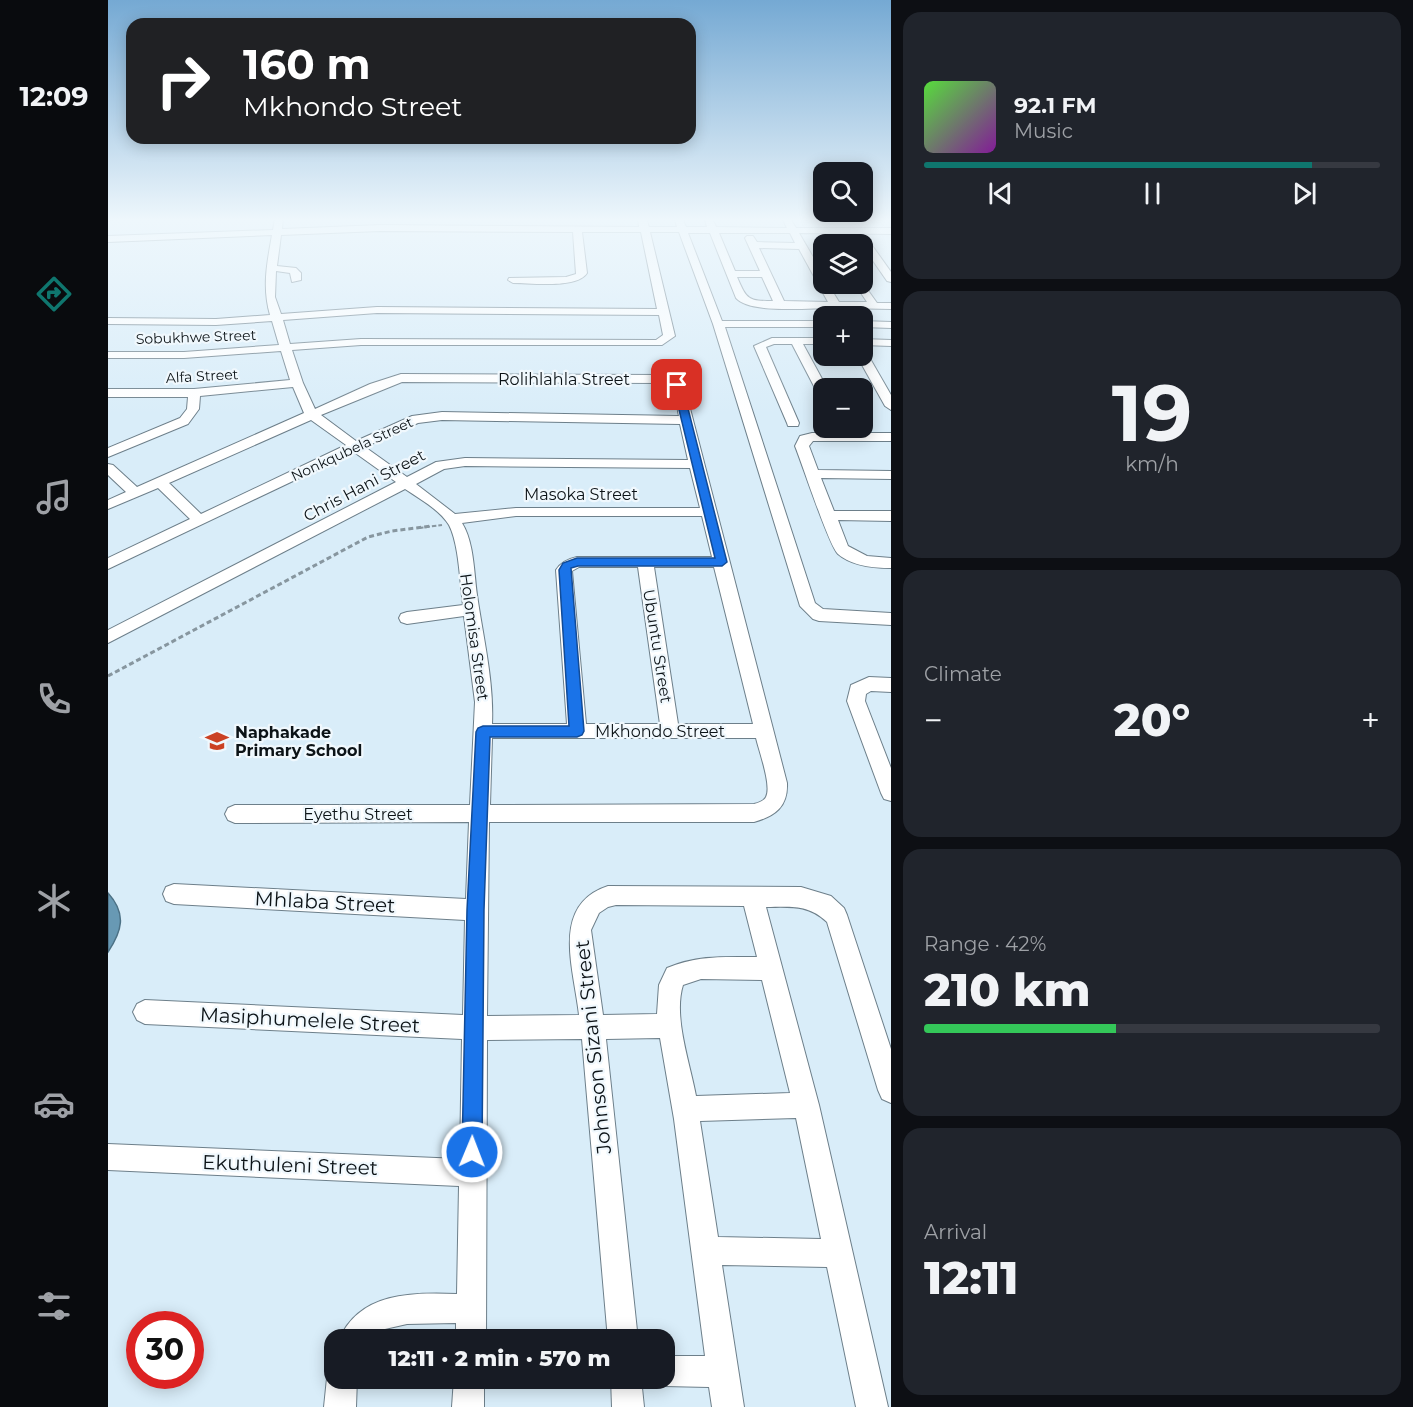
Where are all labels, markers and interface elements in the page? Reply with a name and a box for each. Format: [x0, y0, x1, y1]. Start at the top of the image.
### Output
text: 160 m [243, 38, 371, 90]
icon: right [144, 42, 222, 120]
text: 12:09 [19, 80, 89, 113]
text: Mkhondo Street [243, 90, 462, 123]
text: 92.1 FM [1014, 92, 1096, 119]
text: Music [1014, 119, 1073, 143]
map controls [813, 162, 873, 438]
button: search [813, 162, 873, 222]
icon: previous [984, 177, 1017, 210]
icon: pause [1136, 177, 1169, 210]
icon: next [1288, 177, 1321, 210]
button: layers [813, 234, 873, 294]
icon: directions [33, 273, 75, 315]
button: + [813, 306, 873, 366]
street label: Sobukhwe Street [135, 326, 257, 348]
pin [651, 359, 702, 410]
street label: Alfa Street [165, 365, 239, 387]
text: 19 [1112, 365, 1192, 461]
icon: arrive [660, 368, 693, 401]
street label: Rolihlahla Street [498, 370, 630, 389]
button: − [813, 378, 873, 438]
street label: Nonkqubela Street [288, 413, 416, 485]
street label: Chris Hani Street [300, 445, 429, 525]
text: km/h [1125, 452, 1179, 476]
icon: music [33, 476, 75, 518]
street label: Masoka Street [524, 485, 638, 504]
street label: Holomisa Street [456, 572, 493, 702]
street label: Ubuntu Street [639, 588, 676, 705]
text: Climate [924, 662, 1002, 686]
icon: phone [33, 678, 75, 720]
text: 20° [1114, 692, 1190, 747]
text: − [924, 700, 943, 740]
text: + [1361, 700, 1380, 740]
street label: Mkhondo Street [595, 722, 725, 741]
place label: Naphakade Primary School [235, 723, 362, 760]
school or university icon: Naphakade Primary School [204, 728, 230, 754]
street label: Eyethu Street [303, 805, 413, 824]
icon: climate [33, 880, 75, 922]
street label: Mhlaba Street [254, 886, 396, 918]
text: Range · 42% [924, 932, 1046, 956]
street label: Johnson Sizani Street [570, 939, 616, 1156]
text: 210 km [924, 962, 1091, 1017]
street label: Masiphumelele Street [199, 1002, 421, 1038]
icon: car [33, 1083, 75, 1125]
position arrow [440, 1120, 504, 1184]
street label: Ekuthuleni Street [202, 1150, 378, 1180]
text: Arrival [924, 1220, 987, 1244]
text: 12:11 [924, 1250, 1018, 1305]
icon: filters [33, 1285, 75, 1327]
speed limit sign: 30 [126, 1311, 204, 1389]
text: 12:11 · 2 min · 570 m [389, 1345, 610, 1372]

